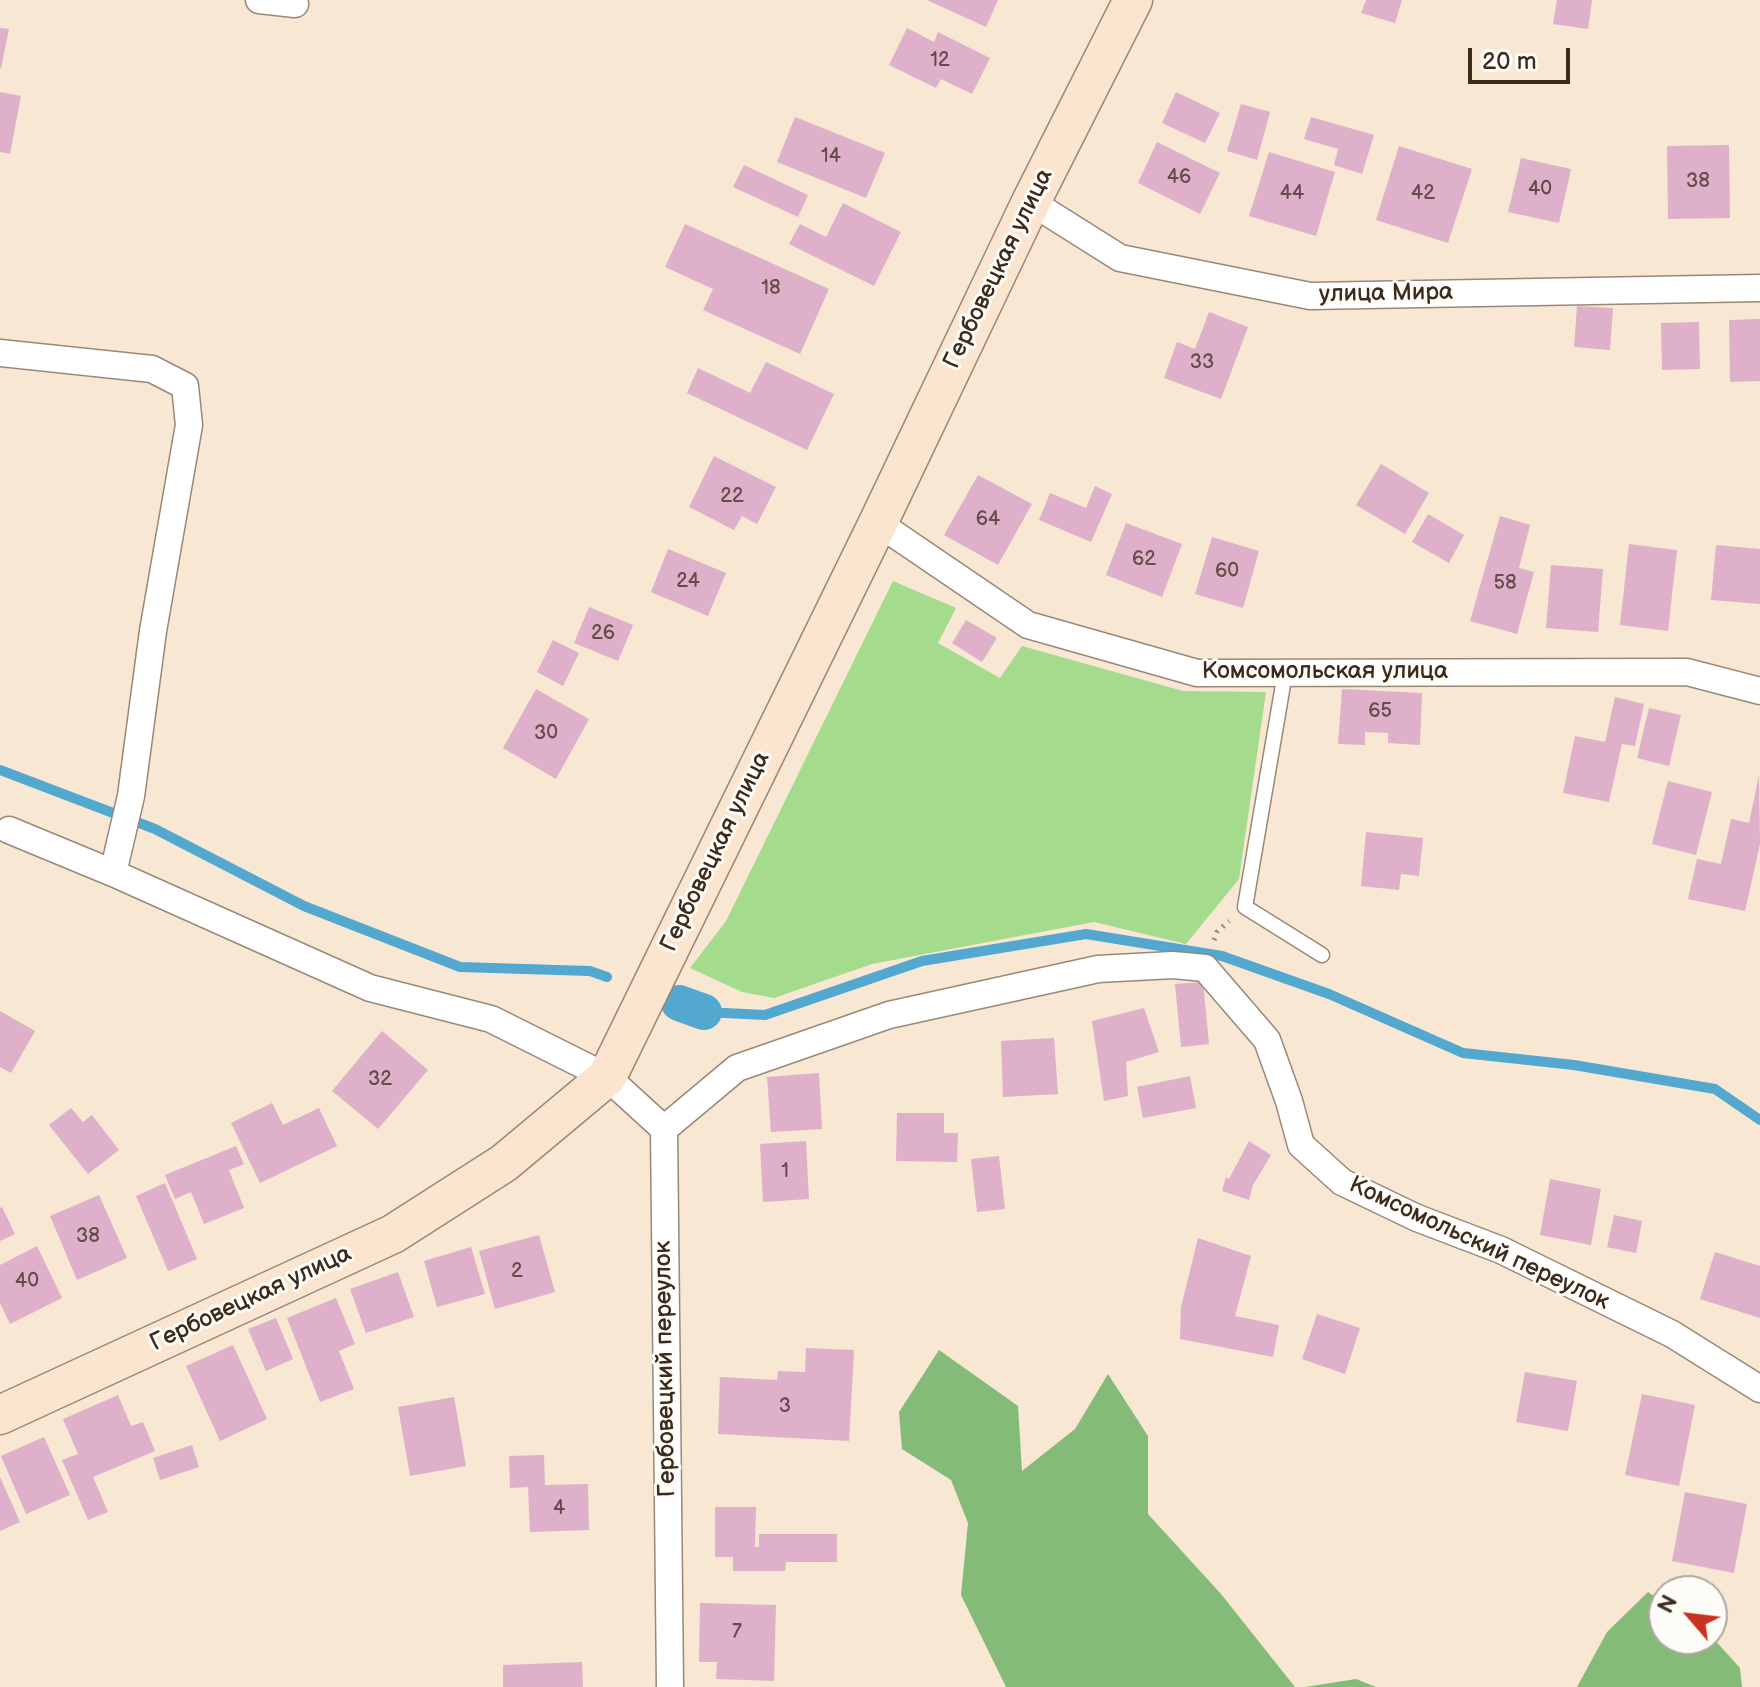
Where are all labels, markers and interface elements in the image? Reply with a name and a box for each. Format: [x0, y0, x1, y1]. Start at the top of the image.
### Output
scale bar [1472, 32, 1574, 82]
text: 20 m [1482, 47, 1537, 76]
house number: 12 [930, 49, 950, 73]
house number: 14 [821, 145, 841, 169]
street label: Гербовецкая улица [938, 164, 1060, 374]
house number: 46 [1167, 166, 1191, 190]
house number: 38 [1686, 170, 1710, 194]
house number: 40 [1528, 178, 1552, 202]
house number: 44 [1280, 182, 1304, 206]
house number: 42 [1411, 182, 1435, 206]
house number: 18 [761, 277, 781, 301]
street label: улица Мира [1319, 278, 1453, 310]
house number: 33 [1190, 351, 1214, 375]
house number: 22 [720, 485, 744, 509]
house number: 64 [976, 508, 1000, 532]
house number: 62 [1132, 548, 1156, 572]
house number: 60 [1215, 560, 1239, 584]
house number: 24 [676, 570, 700, 594]
house number: 58 [1493, 572, 1517, 596]
house number: 26 [591, 622, 615, 646]
street label: Комсомольская улица [1202, 658, 1448, 686]
house number: 65 [1368, 700, 1392, 724]
house number: 30 [534, 722, 558, 746]
street label: Гербовецкая улица [655, 747, 777, 957]
house number: 32 [368, 1068, 392, 1092]
house number: 1 [781, 1160, 789, 1184]
street label: Комсомольский переулок [1344, 1171, 1614, 1317]
house number: 38 [76, 1225, 100, 1249]
street label: Гербовецкая улица [146, 1240, 356, 1358]
street label: Гербовецкий переулок [649, 1241, 683, 1497]
house number: 2 [511, 1260, 523, 1284]
house number: 40 [15, 1270, 39, 1294]
house number: 3 [779, 1395, 791, 1419]
house number: 4 [553, 1497, 565, 1521]
north arrow [1648, 1575, 1728, 1655]
text: N [1652, 1591, 1684, 1618]
house number: 7 [732, 1621, 742, 1645]

